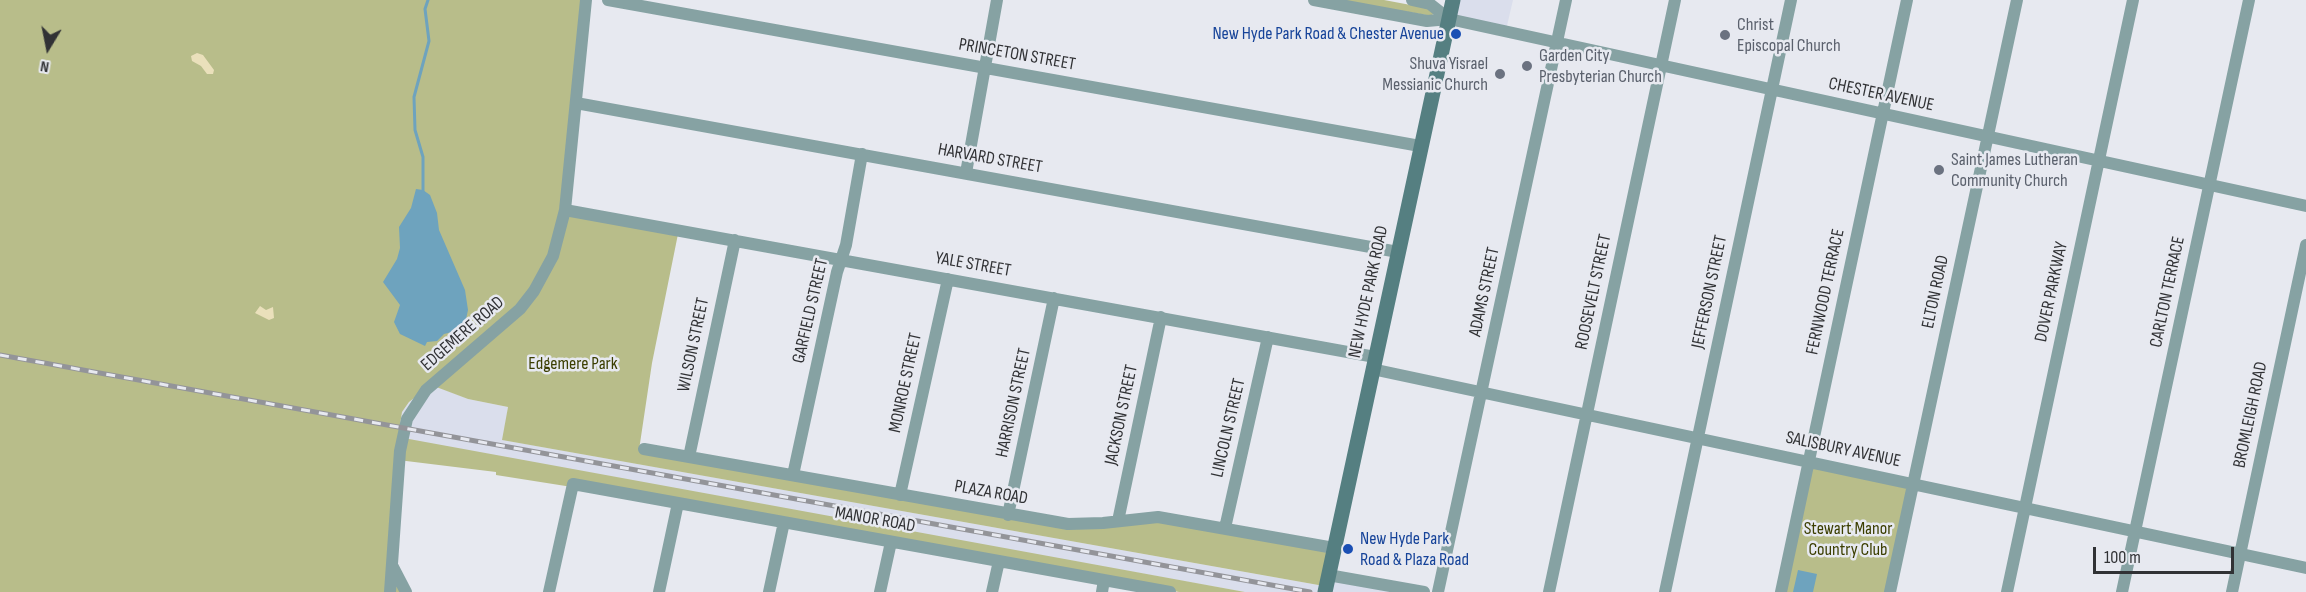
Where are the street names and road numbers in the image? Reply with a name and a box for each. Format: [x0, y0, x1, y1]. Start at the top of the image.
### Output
street label: PRINCETON STREET [957, 34, 1077, 76]
street label: CHESTER AVENUE [1826, 73, 1936, 117]
street label: HARVARD STREET [936, 139, 1044, 179]
street label: NEW HYDE PARK ROAD [1344, 224, 1394, 360]
street label: FERNWOOD TERRACE [1802, 227, 1850, 357]
street label: ROOSEVELT STREET [1571, 232, 1617, 352]
street label: JEFFERSON STREET [1687, 234, 1733, 350]
street label: CARLTON TERRACE [2146, 234, 2190, 350]
street label: DOVER PARKWAY [2031, 240, 2073, 344]
street label: ADAMS STREET [1465, 245, 1505, 339]
street label: YALE STREET [933, 248, 1013, 282]
street label: ELTON ROAD [1918, 253, 1954, 331]
street label: GARFIELD STREET [788, 256, 834, 366]
street label: EDGEMERE ROAD [417, 292, 509, 376]
street label: WILSON STREET [673, 296, 715, 394]
street label: MONROE STREET [885, 331, 927, 435]
street label: HARRISON STREET [992, 346, 1036, 460]
street label: BROMLEIGH ROAD [2229, 360, 2273, 470]
street label: JACKSON STREET [1101, 363, 1143, 467]
street label: LINCOLN STREET [1207, 376, 1251, 480]
street label: SALISBURY AVENUE [1784, 427, 1902, 473]
street label: PLAZA ROAD [953, 476, 1029, 510]
street label: MANOR ROAD [833, 502, 917, 538]

